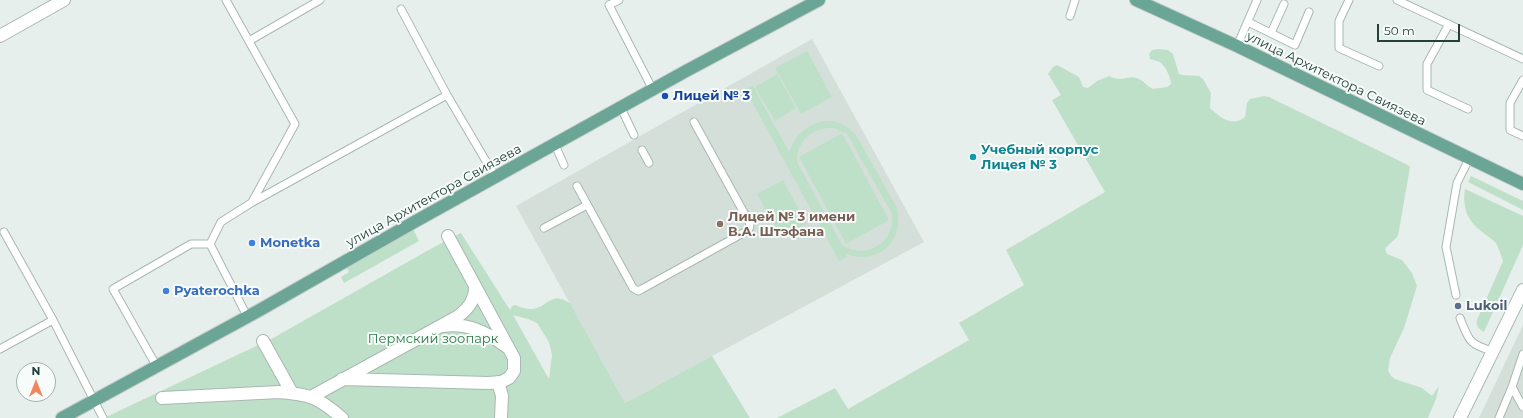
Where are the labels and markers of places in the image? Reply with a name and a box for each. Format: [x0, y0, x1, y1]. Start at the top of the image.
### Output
place label: Лицей № 3 [673, 88, 750, 104]
marker: Лицей № 3 [660, 91, 670, 101]
place label: Учебный корпус Лицея № 3 [981, 142, 1098, 173]
marker: Учебный корпус Лицея № 3 [968, 152, 978, 162]
place label: Лицей № 3 имени В.А. Штэфана [728, 209, 855, 240]
marker: Лицей № 3 имени В.А. Штэфана [715, 219, 725, 229]
place label: Monetka [260, 235, 320, 251]
marker: Monetka [247, 238, 257, 248]
place label: Pyaterochka [174, 283, 260, 299]
marker: Pyaterochka [161, 286, 171, 296]
place label: Lukoil [1466, 298, 1507, 314]
marker: Lukoil [1453, 301, 1463, 311]

